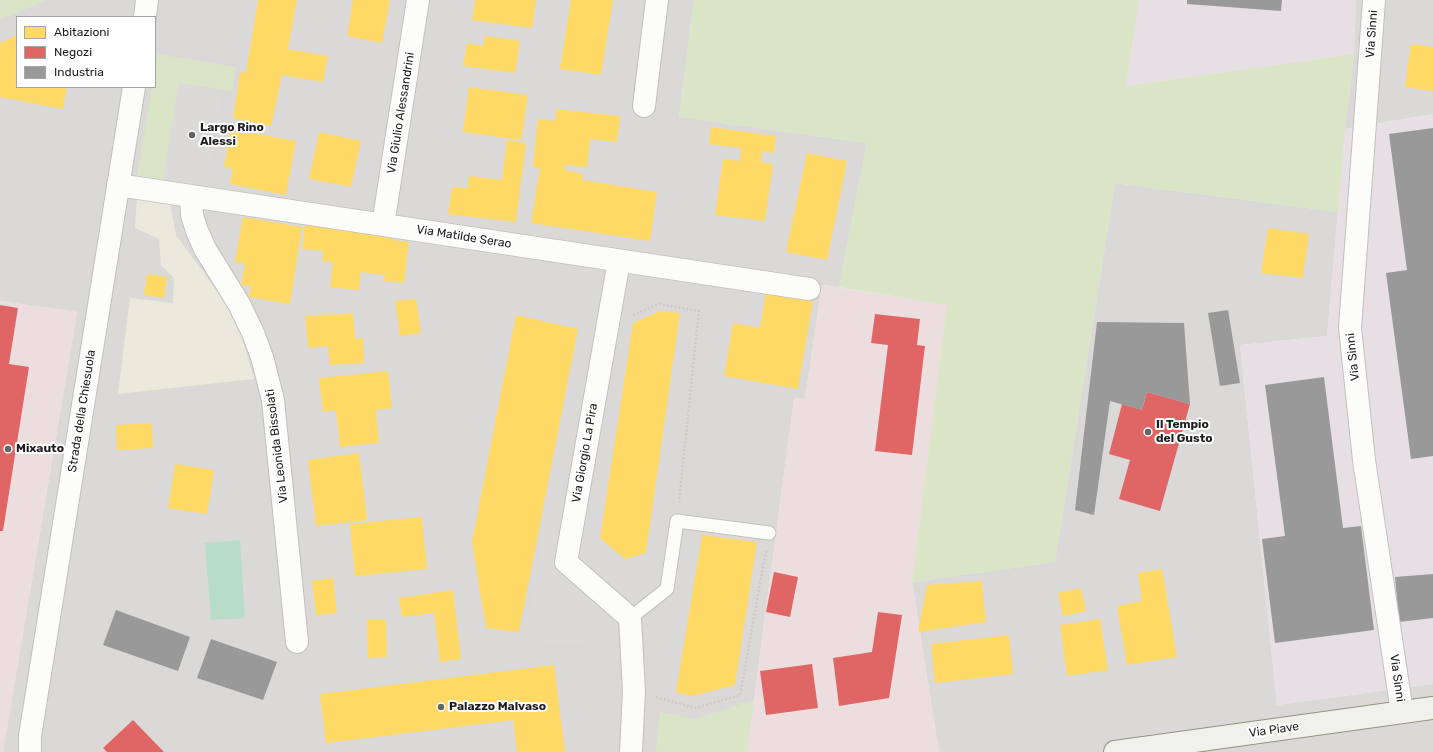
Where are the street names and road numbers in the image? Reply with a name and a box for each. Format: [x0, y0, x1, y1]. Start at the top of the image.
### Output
street label: Via Sinni [1363, 10, 1381, 58]
street label: Via Giulio Alessandrini [384, 51, 418, 175]
street label: Via Matilde Serao [416, 222, 512, 252]
street label: Via Sinni [1343, 332, 1363, 382]
street label: Strada della Chiesuola [65, 349, 99, 473]
street label: Via Leonida Bissolati [263, 388, 291, 504]
street label: Via Giorgio La Pira [569, 402, 601, 504]
street label: Via Sinni [1387, 653, 1407, 703]
street label: Via Piave [1248, 719, 1300, 741]

